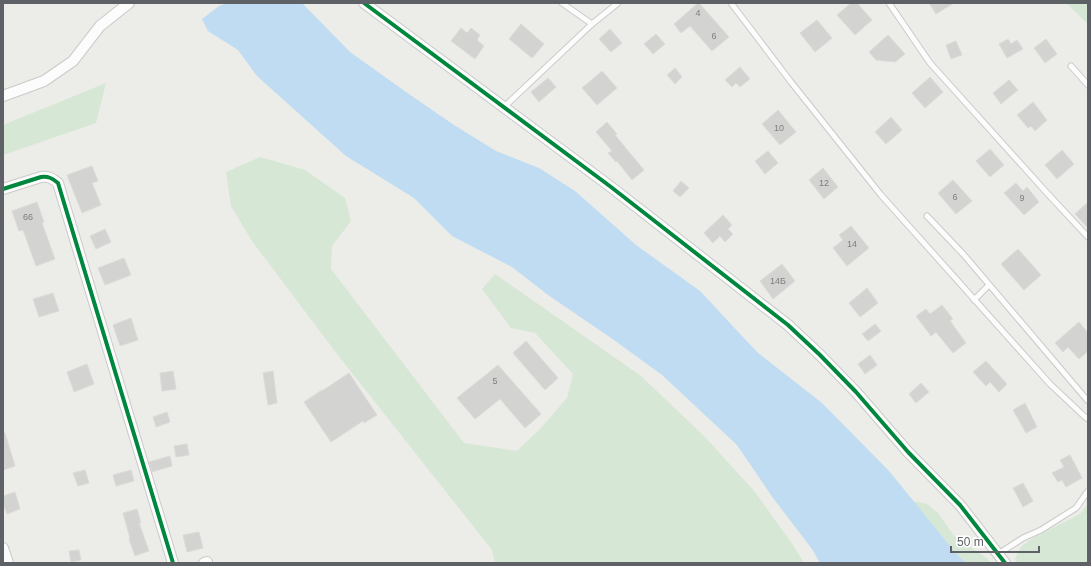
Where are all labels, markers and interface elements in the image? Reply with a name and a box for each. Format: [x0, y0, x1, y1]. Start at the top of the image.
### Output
house number: 4 [695, 8, 701, 18]
house number: 6 [711, 31, 717, 41]
house number: 10 [774, 123, 784, 133]
house number: 12 [819, 178, 829, 188]
house number: 6 [952, 192, 958, 202]
house number: 9 [1019, 193, 1025, 203]
house number: 66 [23, 212, 33, 222]
house number: 14 [847, 239, 857, 249]
house number: 14Б [770, 276, 786, 286]
house number: 5 [492, 376, 498, 386]
scale bar [951, 528, 1039, 554]
text: 50 m [957, 535, 984, 549]

